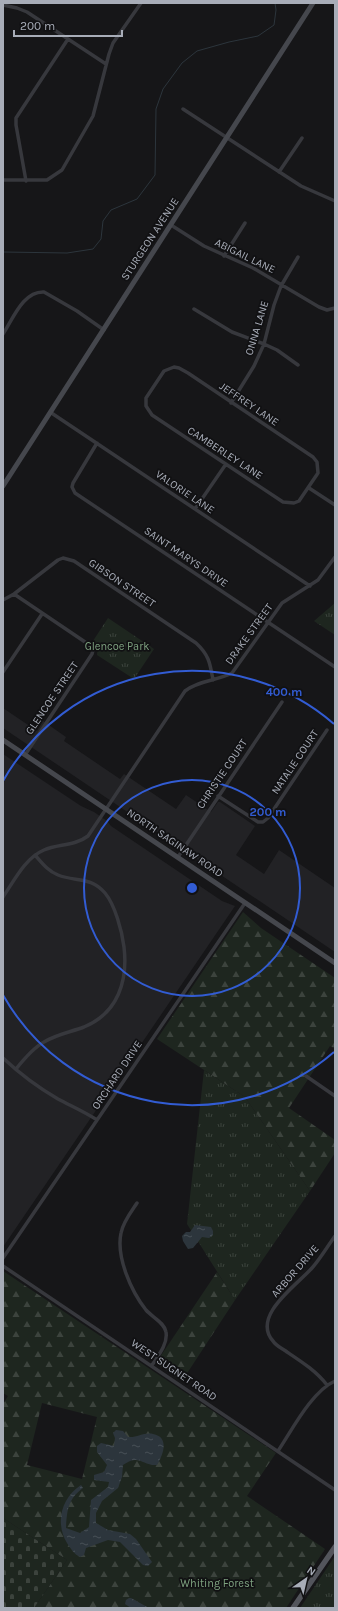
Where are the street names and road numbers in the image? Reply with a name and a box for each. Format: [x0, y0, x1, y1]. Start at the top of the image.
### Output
street label: STURGEON AVENUE [118, 195, 182, 283]
street label: ABIGAIL LANE [213, 236, 277, 276]
street label: ONNA LANE [243, 299, 271, 357]
street label: JEFFREY LANE [217, 379, 281, 429]
street label: CAMBERLEY LANE [185, 424, 265, 482]
street label: VALORIE LANE [153, 468, 217, 516]
street label: SAINT MARYS DRIVE [142, 524, 230, 590]
street label: GIBSON STREET [86, 556, 158, 610]
street label: DRAKE STREET [222, 600, 276, 667]
street label: GLENCOE STREET [23, 659, 82, 737]
street label: NATALIE COURT [269, 727, 322, 797]
street label: CHRISTIE COURT [194, 736, 250, 811]
street label: NORTH SAGINAW ROAD [124, 806, 226, 880]
street label: ORCHARD DRIVE [89, 1038, 145, 1112]
street label: ARBOR DRIVE [269, 1242, 321, 1300]
street label: WEST SUGNET ROAD [129, 1336, 219, 1404]

